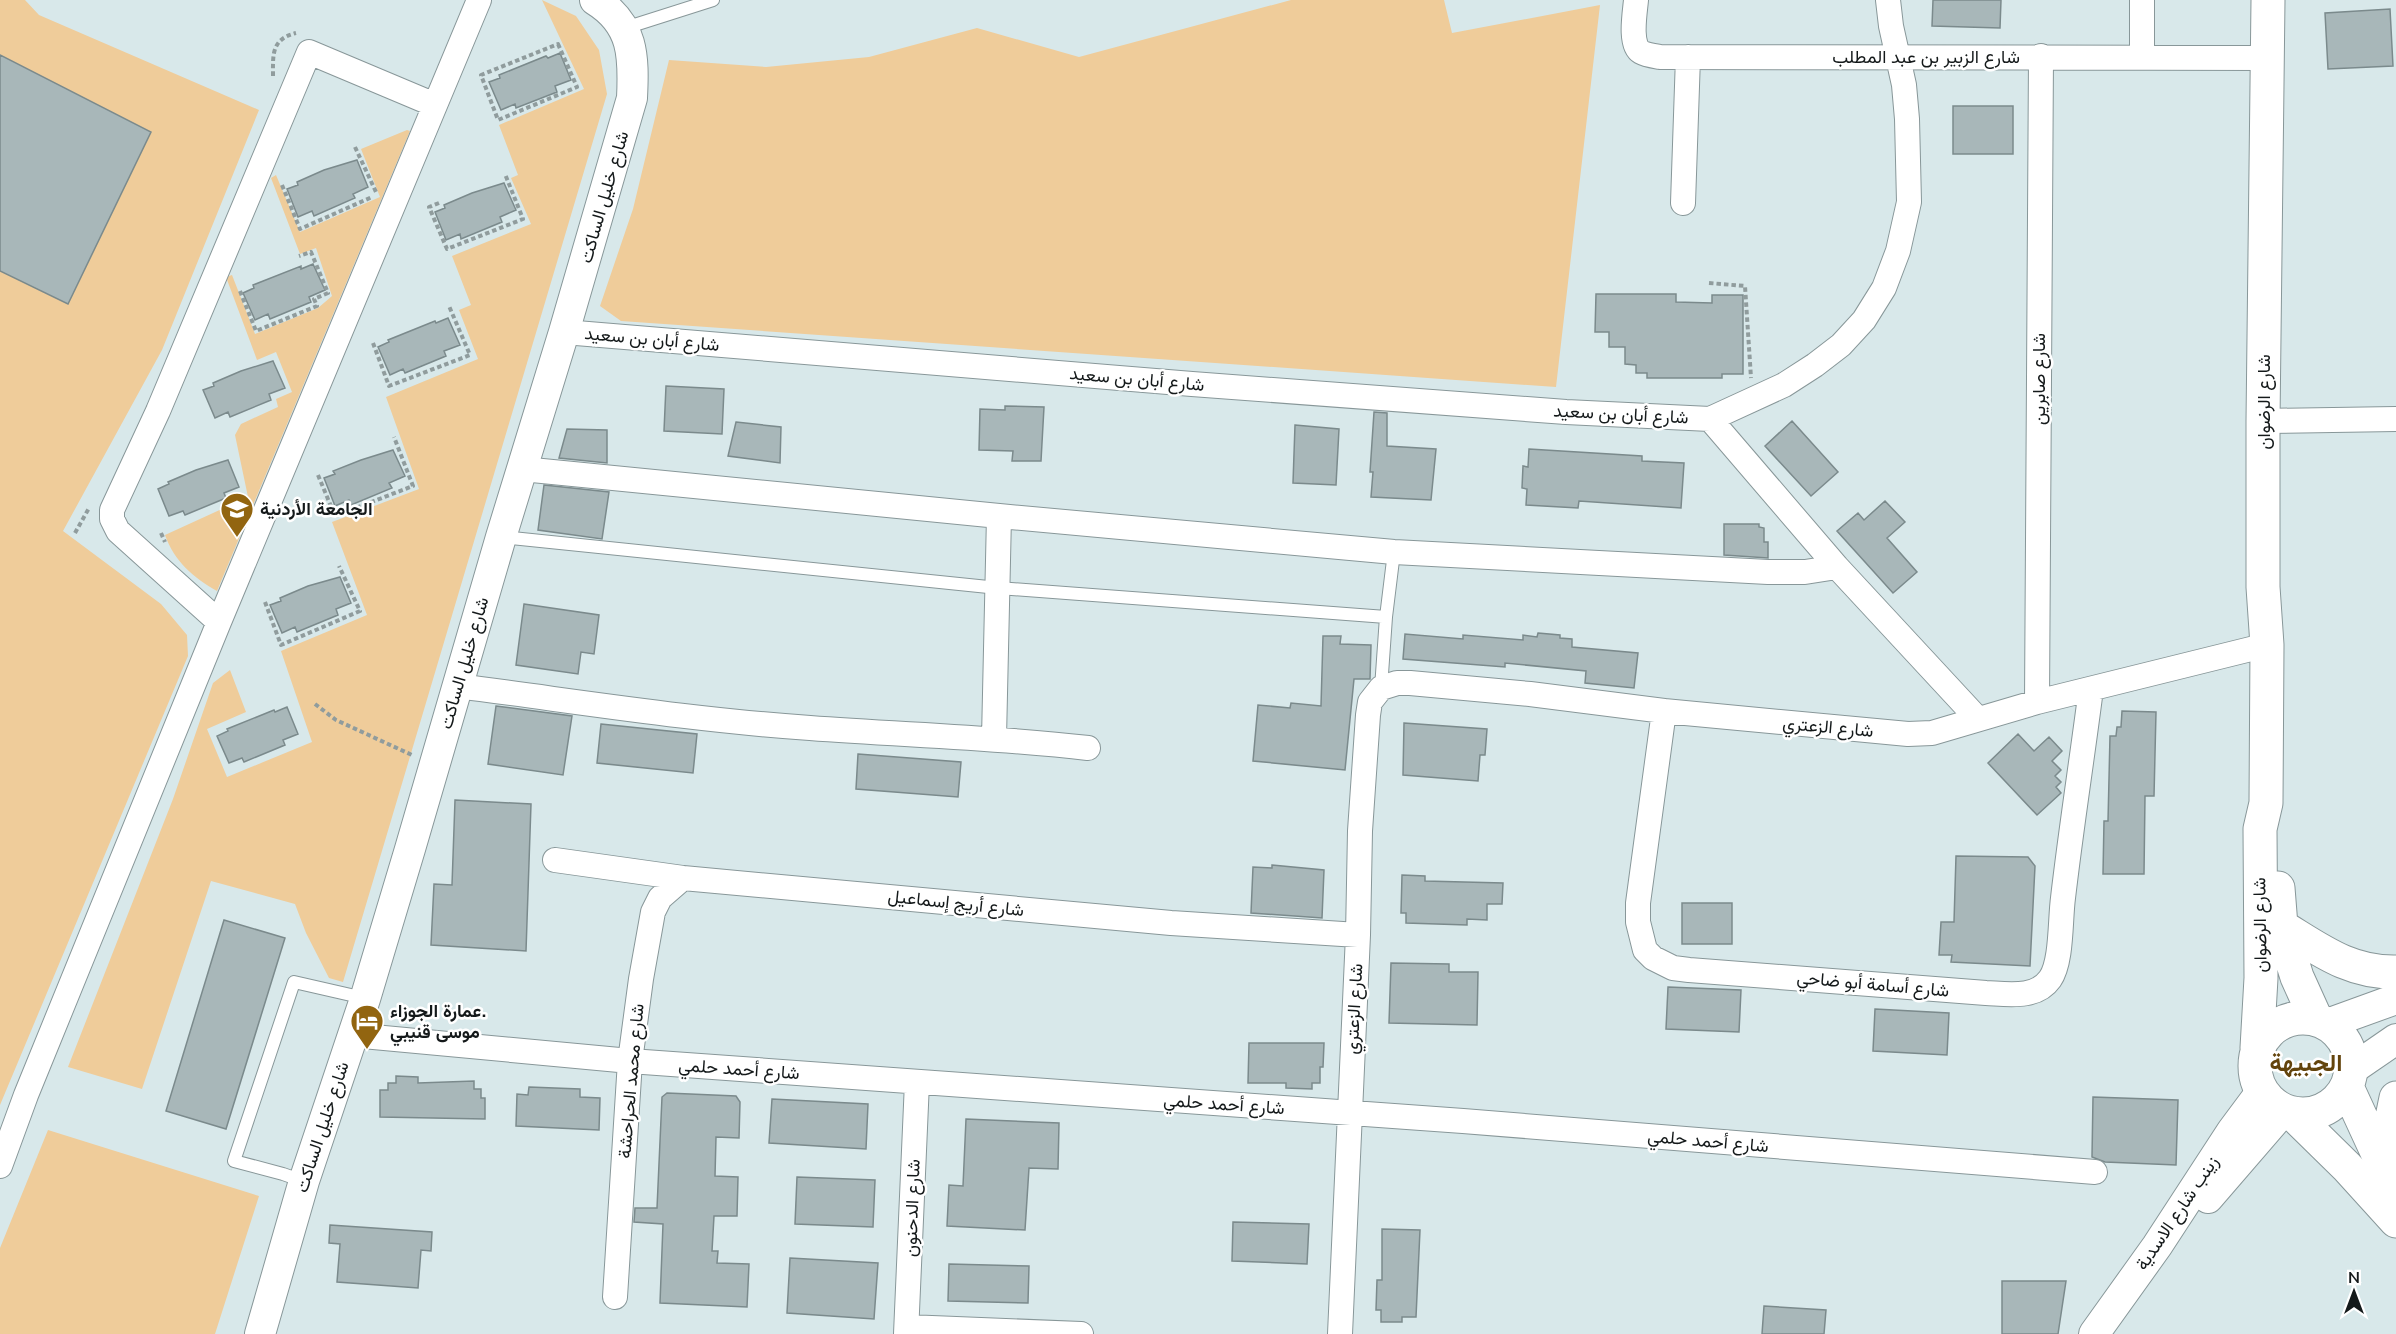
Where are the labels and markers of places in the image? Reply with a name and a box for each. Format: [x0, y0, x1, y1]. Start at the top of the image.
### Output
school or university icon: الجامعة الأردنية [219, 491, 255, 538]
place label: الجامعة الأردنية [260, 497, 373, 521]
place label: عمارة الجوزاء. موسى قنيبي [390, 999, 486, 1047]
hotel icon: عمارة الجوزاء. موسى قنيبي [349, 1003, 385, 1050]

